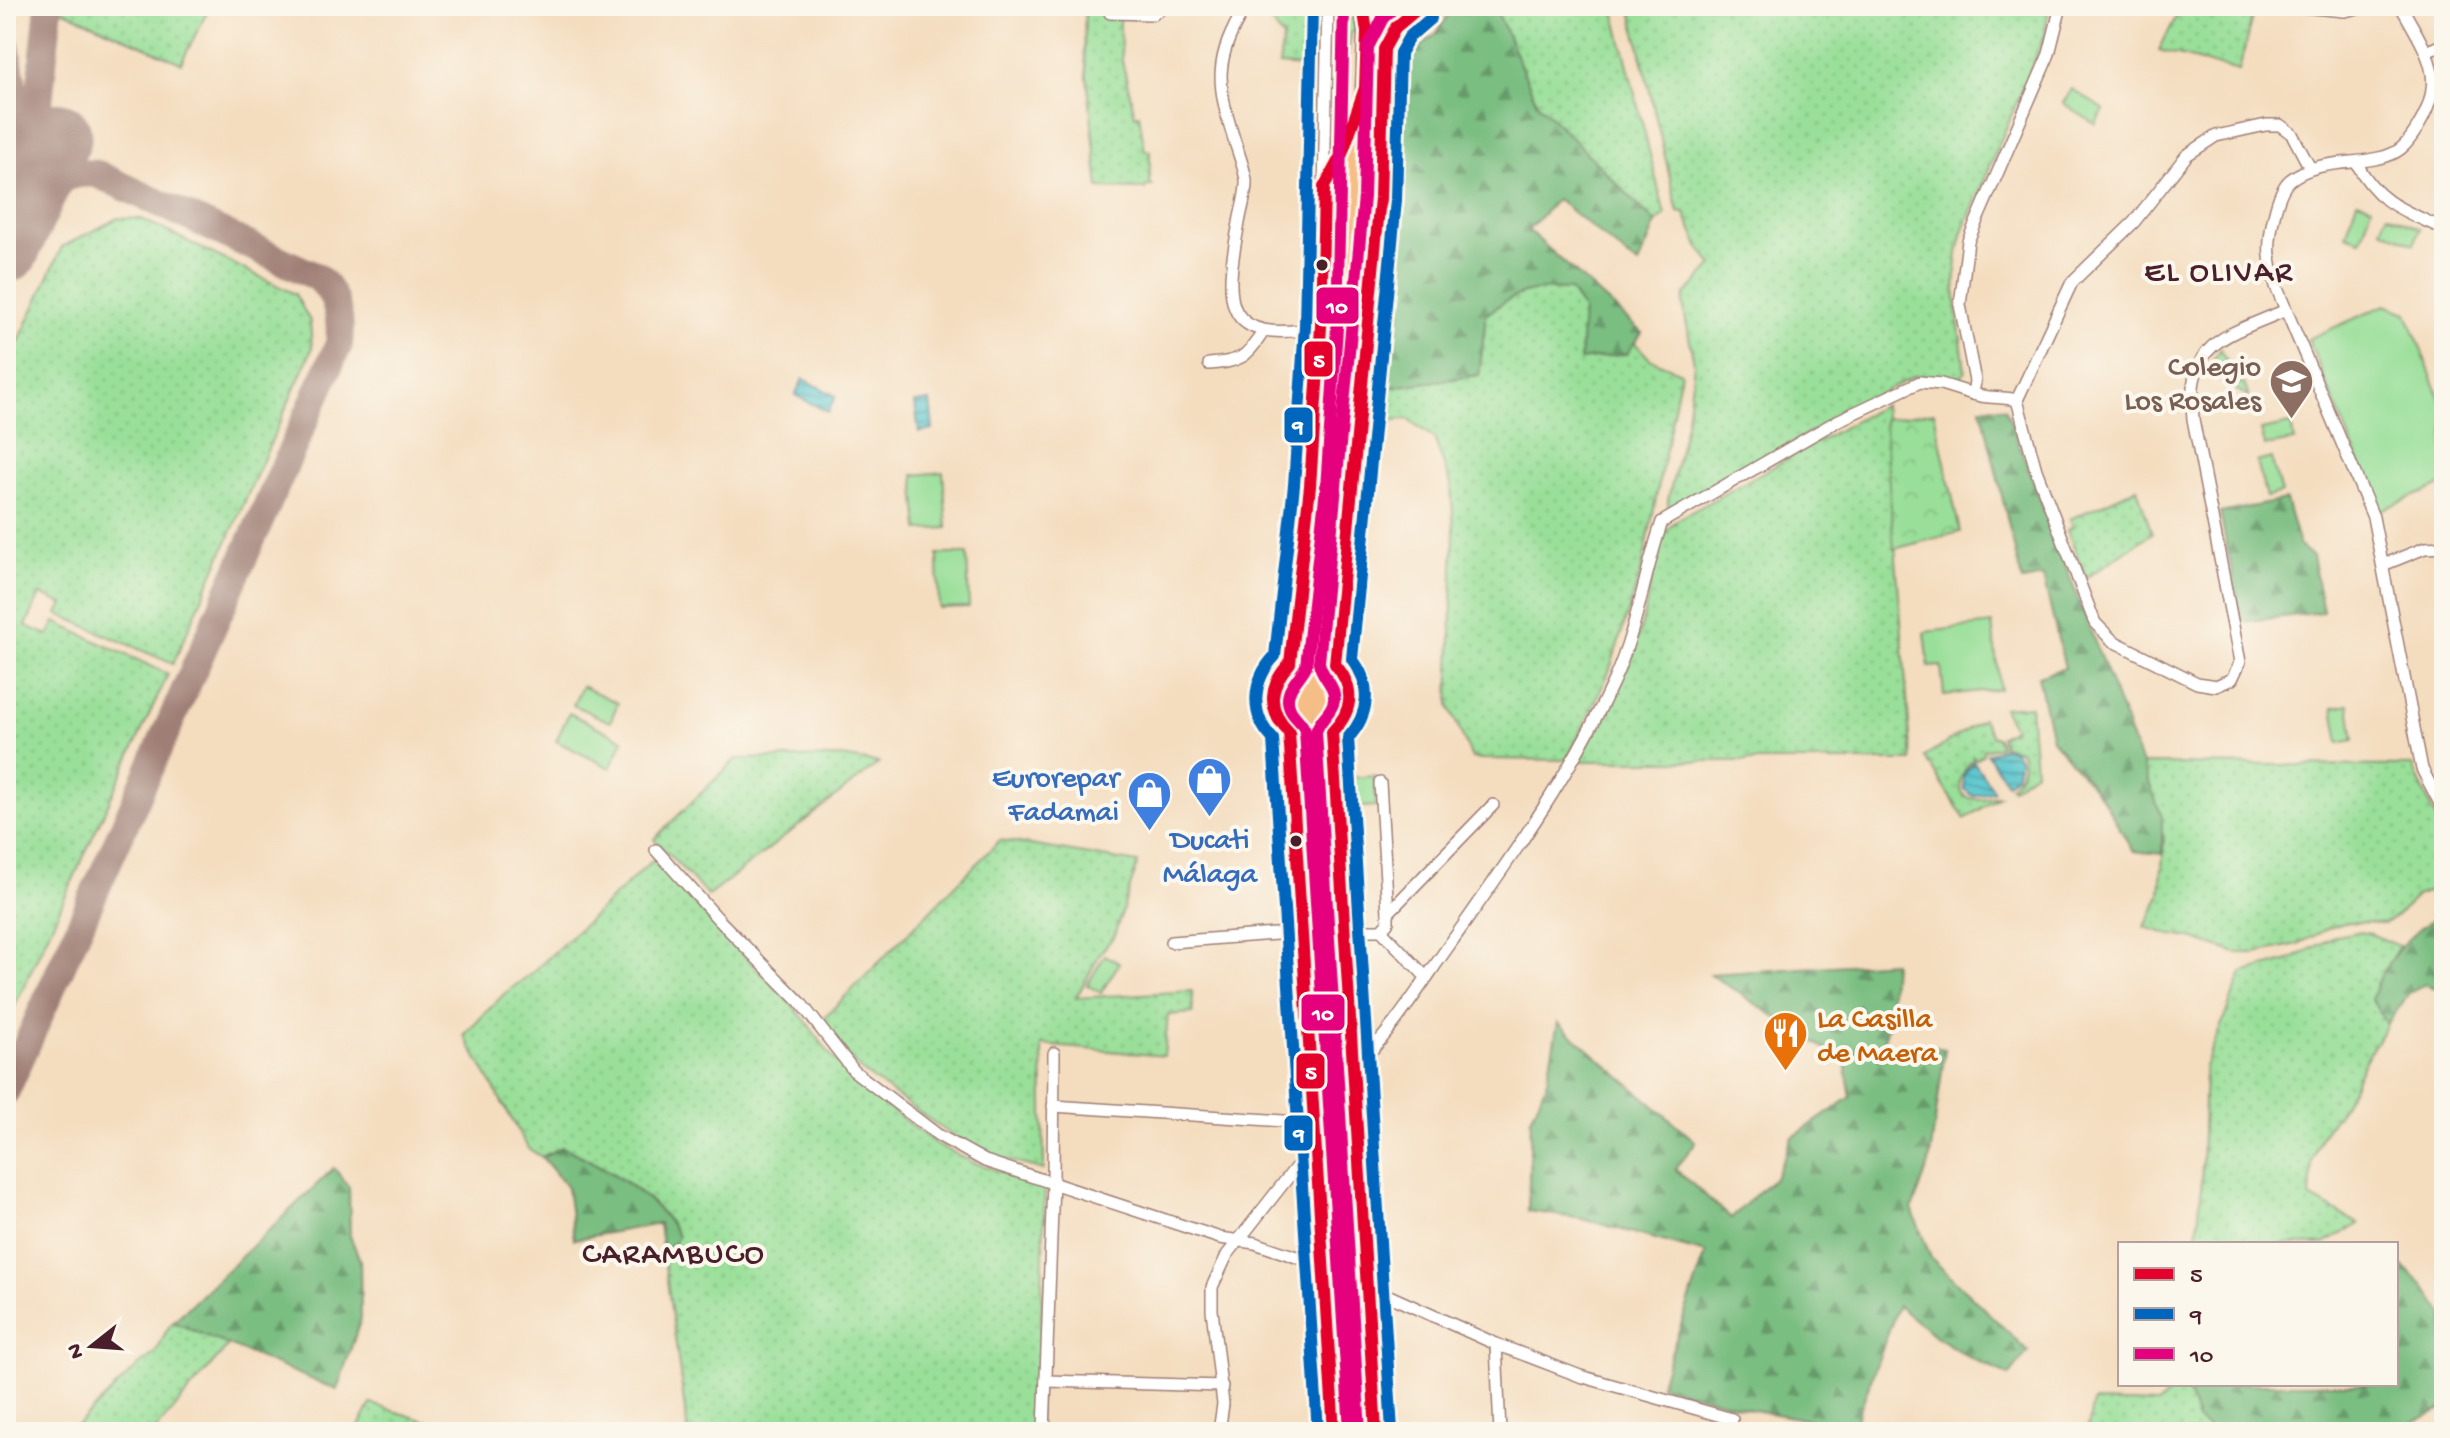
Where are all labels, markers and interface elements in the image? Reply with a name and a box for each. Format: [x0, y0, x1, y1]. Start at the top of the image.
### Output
district label: EL OLIVAR [2144, 255, 2294, 293]
unlabelled marker [1314, 257, 1330, 273]
line badge: 10 [1315, 286, 1360, 325]
text: 10 [1325, 296, 1348, 322]
line badge: 5 [1303, 340, 1334, 378]
text: 5 [1313, 350, 1325, 376]
place label: Colegio Los Rosales [2124, 352, 2262, 421]
school or university icon: Colegio Los Rosales [2268, 358, 2316, 421]
line badge: 9 [1283, 406, 1314, 444]
text: 9 [1291, 416, 1304, 442]
shop icon: Ducati Málaga [1186, 756, 1234, 819]
place label: Eurorepar Fadamai [992, 763, 1121, 832]
shop icon: Eurorepar Fadamai [1126, 769, 1174, 832]
place label: Ducati Málaga [1163, 825, 1259, 894]
unlabelled marker [1288, 833, 1304, 849]
line badge: 10 [1300, 993, 1346, 1032]
text: 10 [1311, 1003, 1334, 1029]
place label: La Casilla de Maera [1817, 1004, 1939, 1073]
restaurant icon: La Casilla de Maera [1762, 1010, 1810, 1073]
line badge: 5 [1295, 1052, 1326, 1090]
text: 5 [1305, 1062, 1317, 1088]
line badge: 9 [1283, 1114, 1314, 1152]
text: 9 [1292, 1124, 1305, 1150]
district label: CARAMBUCO [582, 1237, 766, 1275]
legend [2118, 1242, 2398, 1386]
text: 5 [2190, 1263, 2203, 1292]
text: 9 [2189, 1303, 2202, 1332]
north arrow [52, 1306, 132, 1386]
text: N [62, 1340, 91, 1361]
text: 10 [2189, 1343, 2213, 1372]

